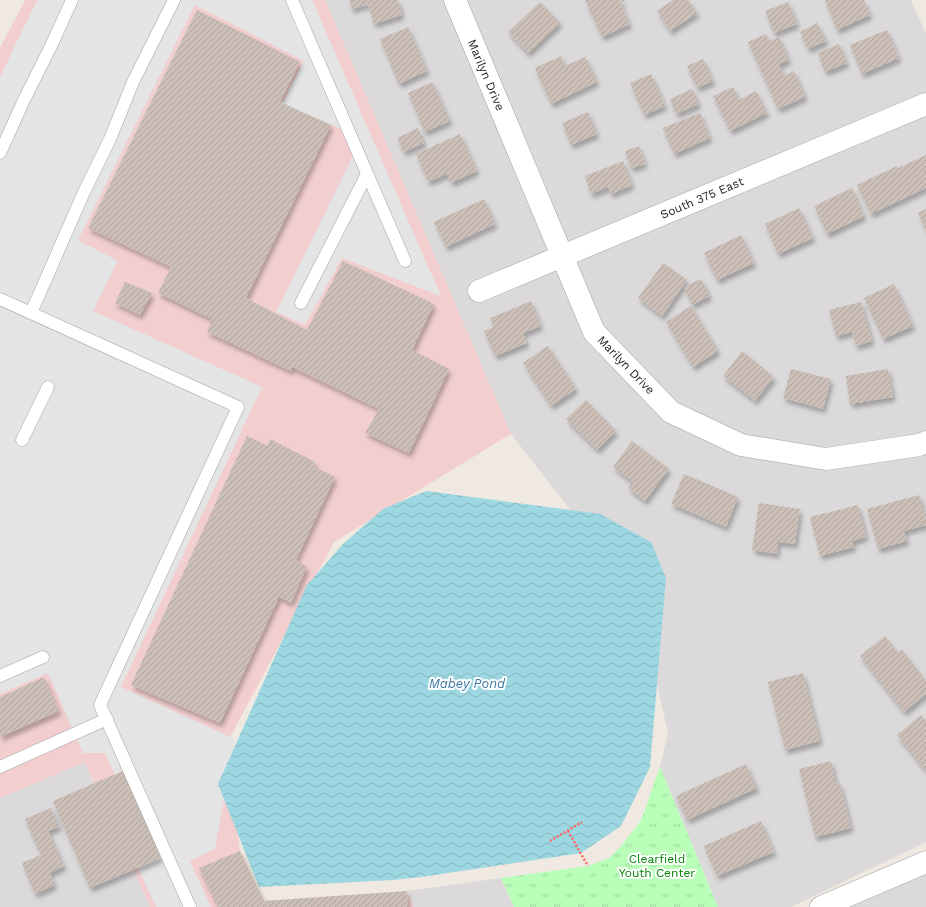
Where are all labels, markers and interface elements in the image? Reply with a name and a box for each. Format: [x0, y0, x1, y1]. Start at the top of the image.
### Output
street label: Marilyn Drive [465, 37, 507, 113]
street label: South 375 East [658, 174, 746, 222]
street label: Marilyn Drive [595, 333, 657, 397]
water label: Mabey Pond [429, 676, 506, 691]
park label: Clearfield Youth Center [619, 852, 695, 880]

